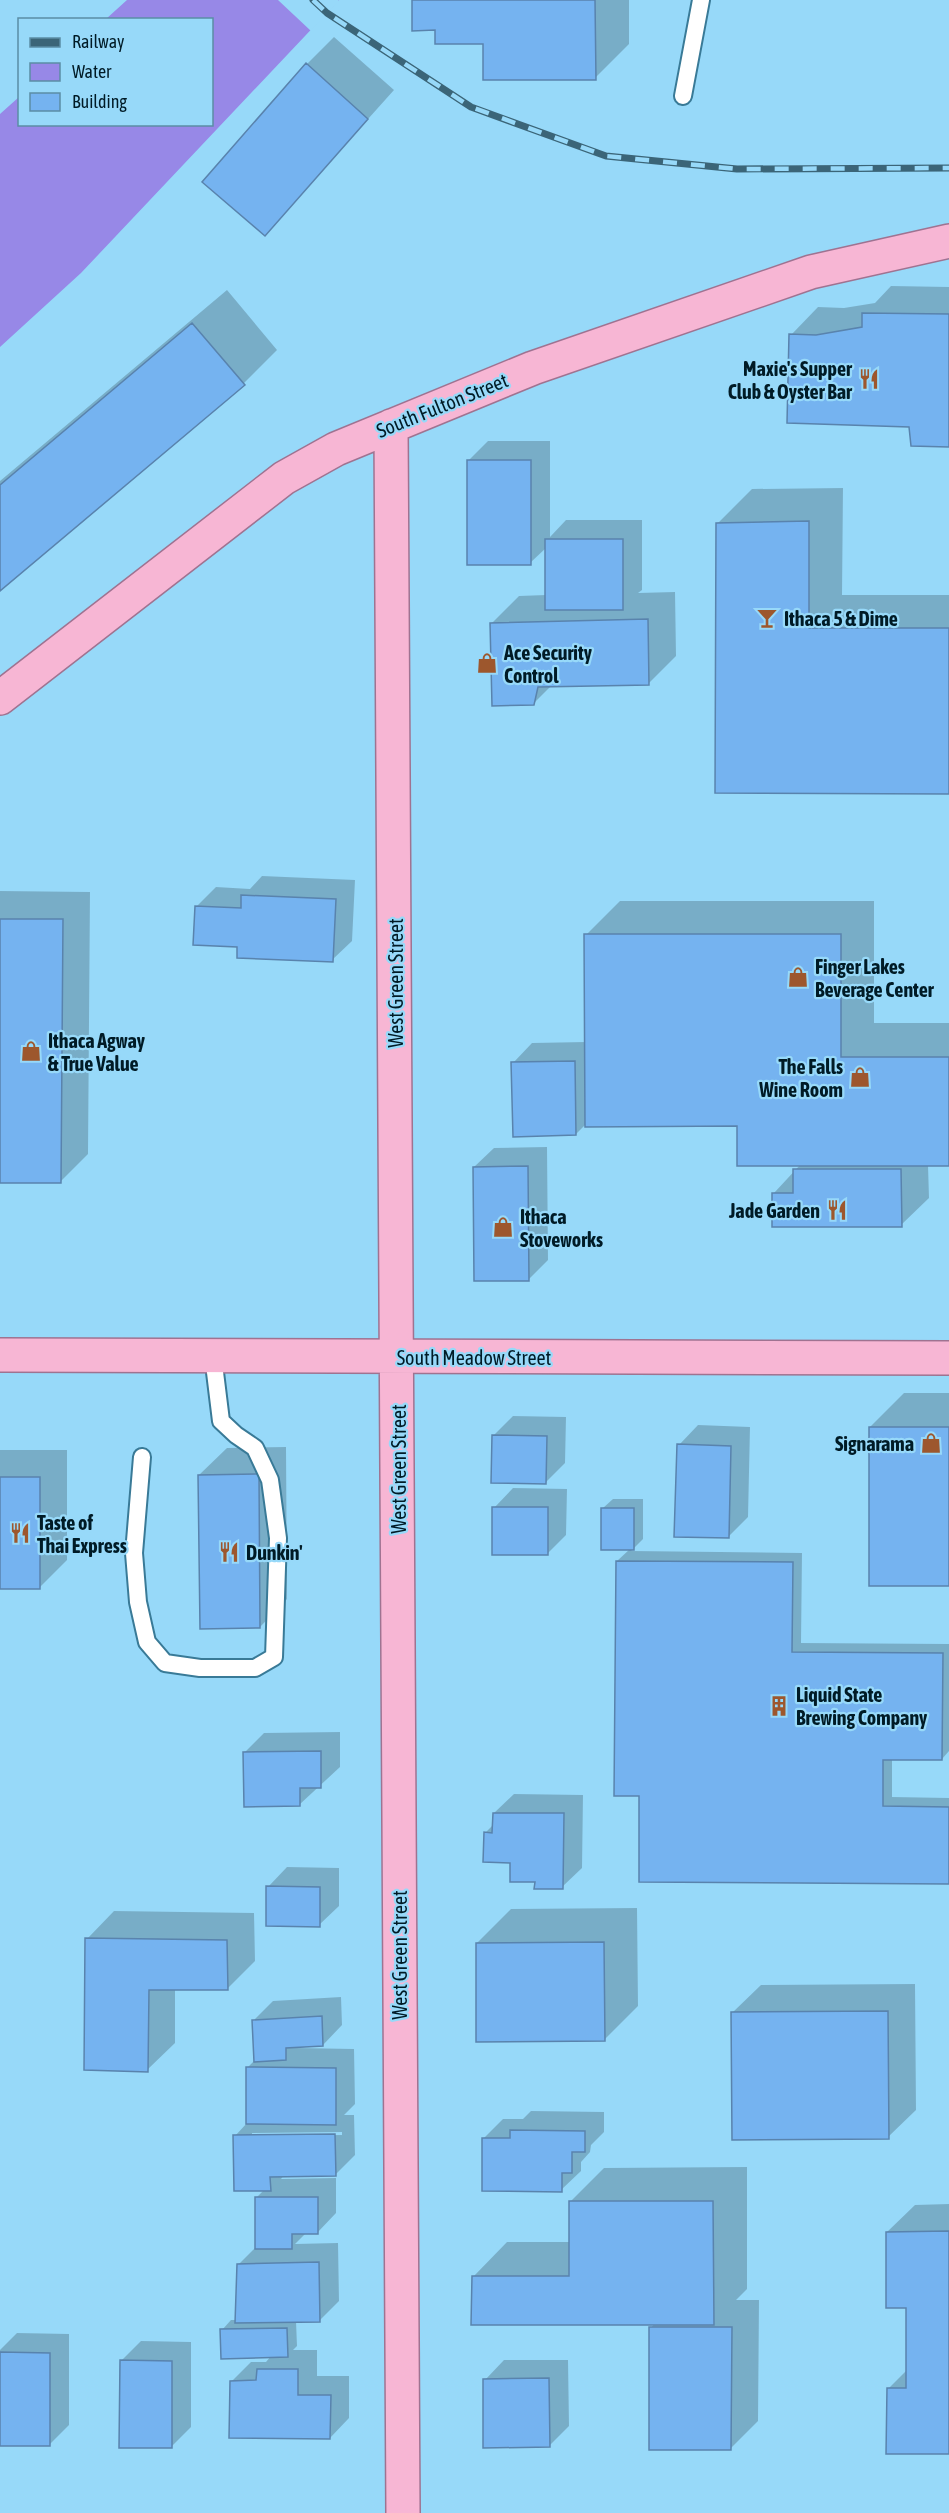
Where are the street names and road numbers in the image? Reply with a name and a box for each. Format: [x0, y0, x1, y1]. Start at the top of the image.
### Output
street label: South Fulton Street [373, 368, 511, 442]
street label: West Green Street [384, 918, 407, 1048]
street label: South Meadow Street [397, 1346, 552, 1369]
street label: West Green Street [387, 1404, 410, 1534]
street label: West Green Street [388, 1890, 411, 2020]

